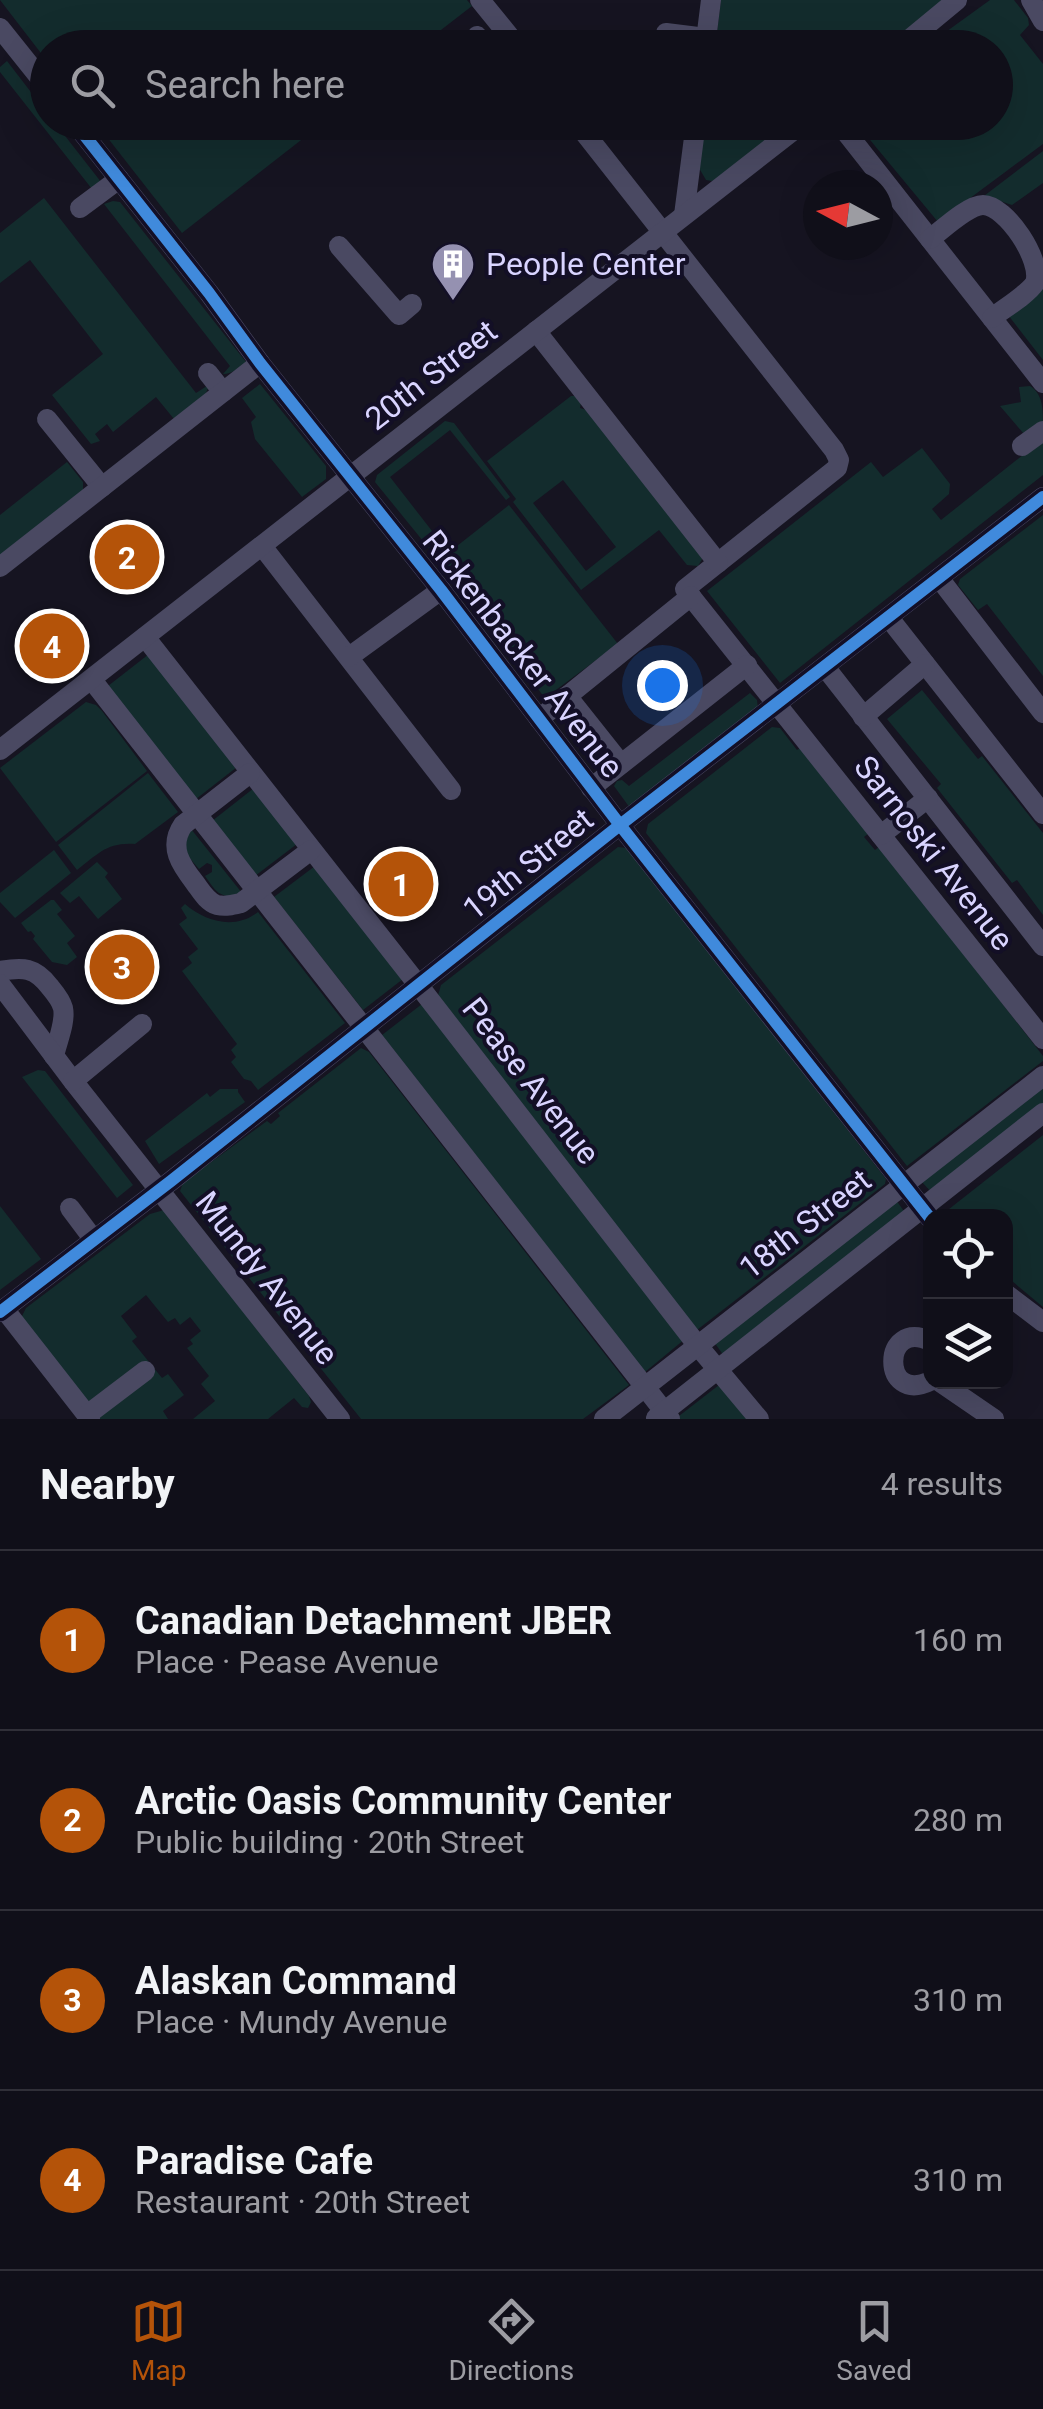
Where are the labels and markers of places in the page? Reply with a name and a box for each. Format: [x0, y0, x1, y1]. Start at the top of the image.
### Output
building icon: People Center [430, 241, 476, 302]
place label: People Center [486, 245, 686, 283]
pin: 2 [94, 520, 160, 594]
pin: 4 [20, 608, 84, 684]
pin: 1 [368, 846, 434, 922]
pin: 3 [90, 930, 154, 1004]

